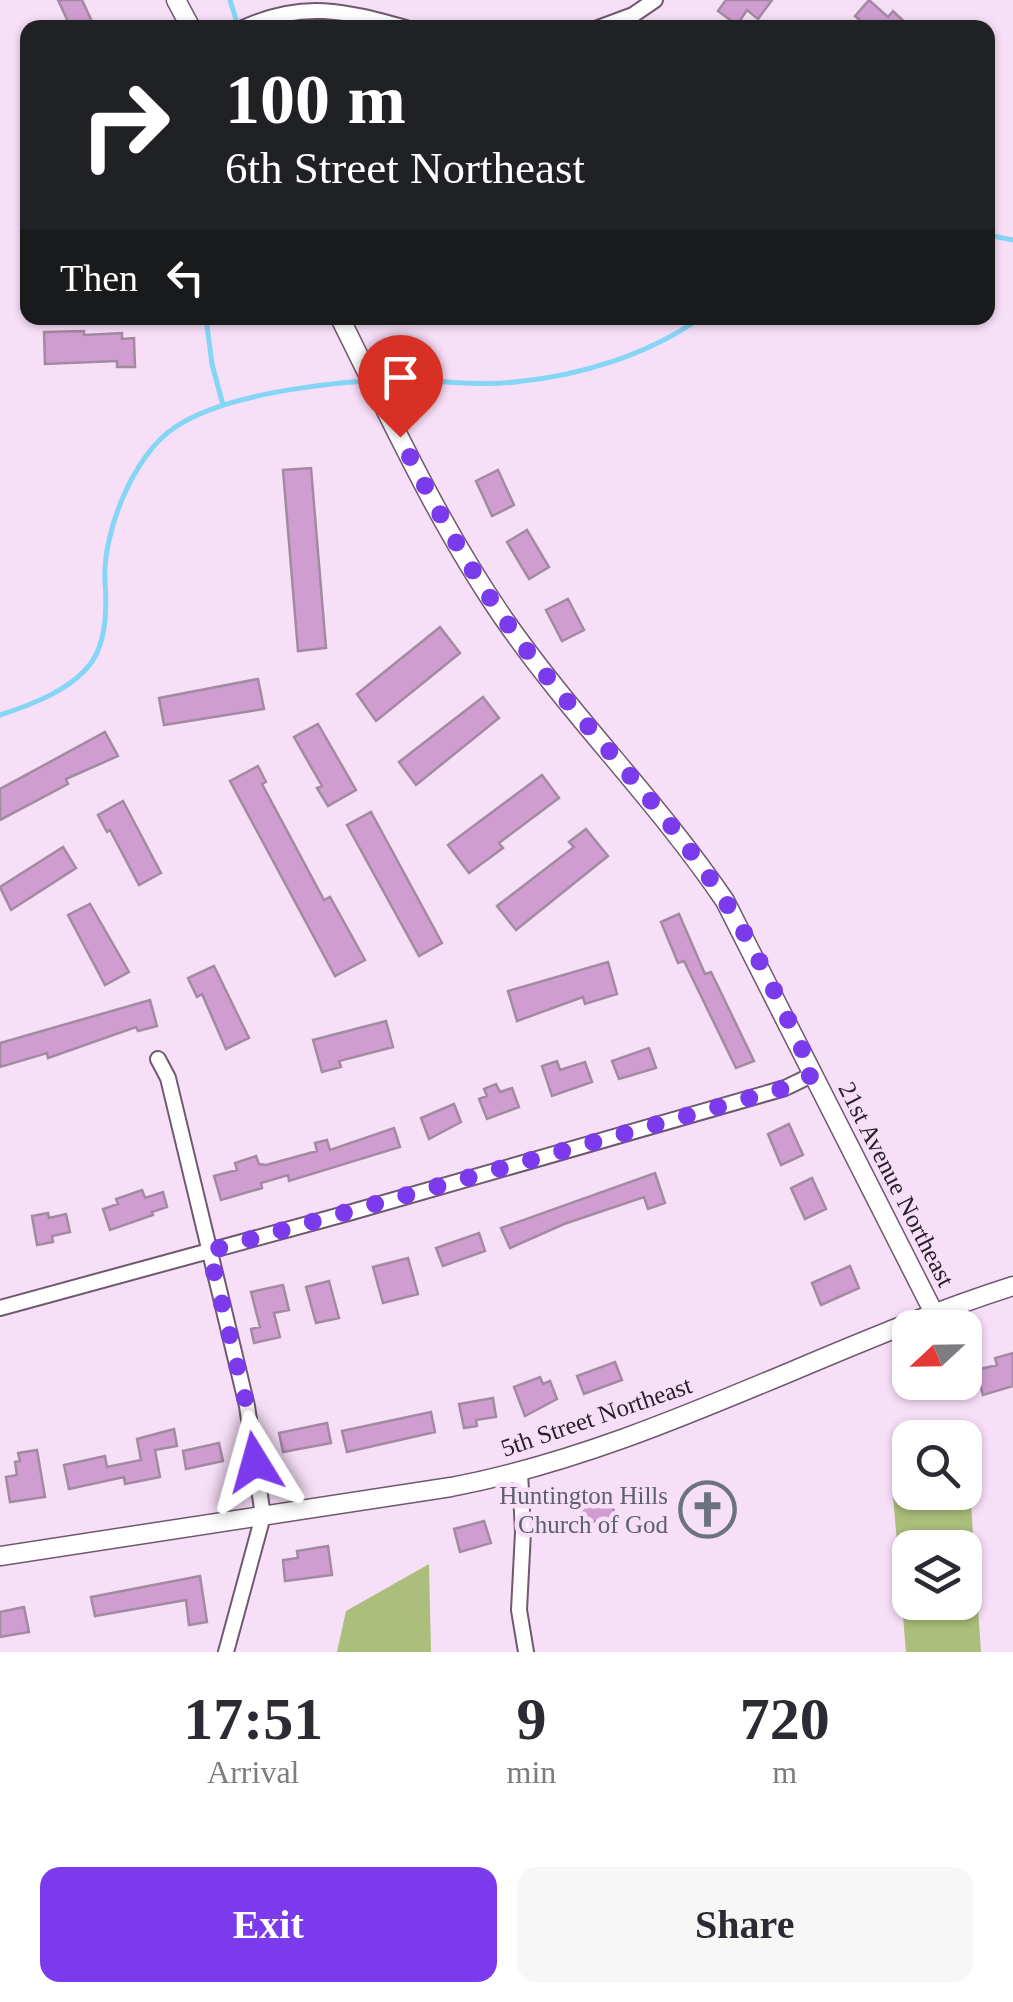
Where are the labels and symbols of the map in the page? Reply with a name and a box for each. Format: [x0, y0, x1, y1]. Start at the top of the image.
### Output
pin [358, 335, 443, 438]
street label: 21st Avenue Northeast [833, 1077, 960, 1291]
north arrow [892, 1310, 982, 1400]
street label: 5th Street Northeast [497, 1371, 695, 1462]
position arrow [203, 1410, 307, 1514]
church icon: Huntington Hills Church of God [677, 1479, 737, 1539]
place label: Huntington Hills Church of God [499, 1482, 668, 1538]

